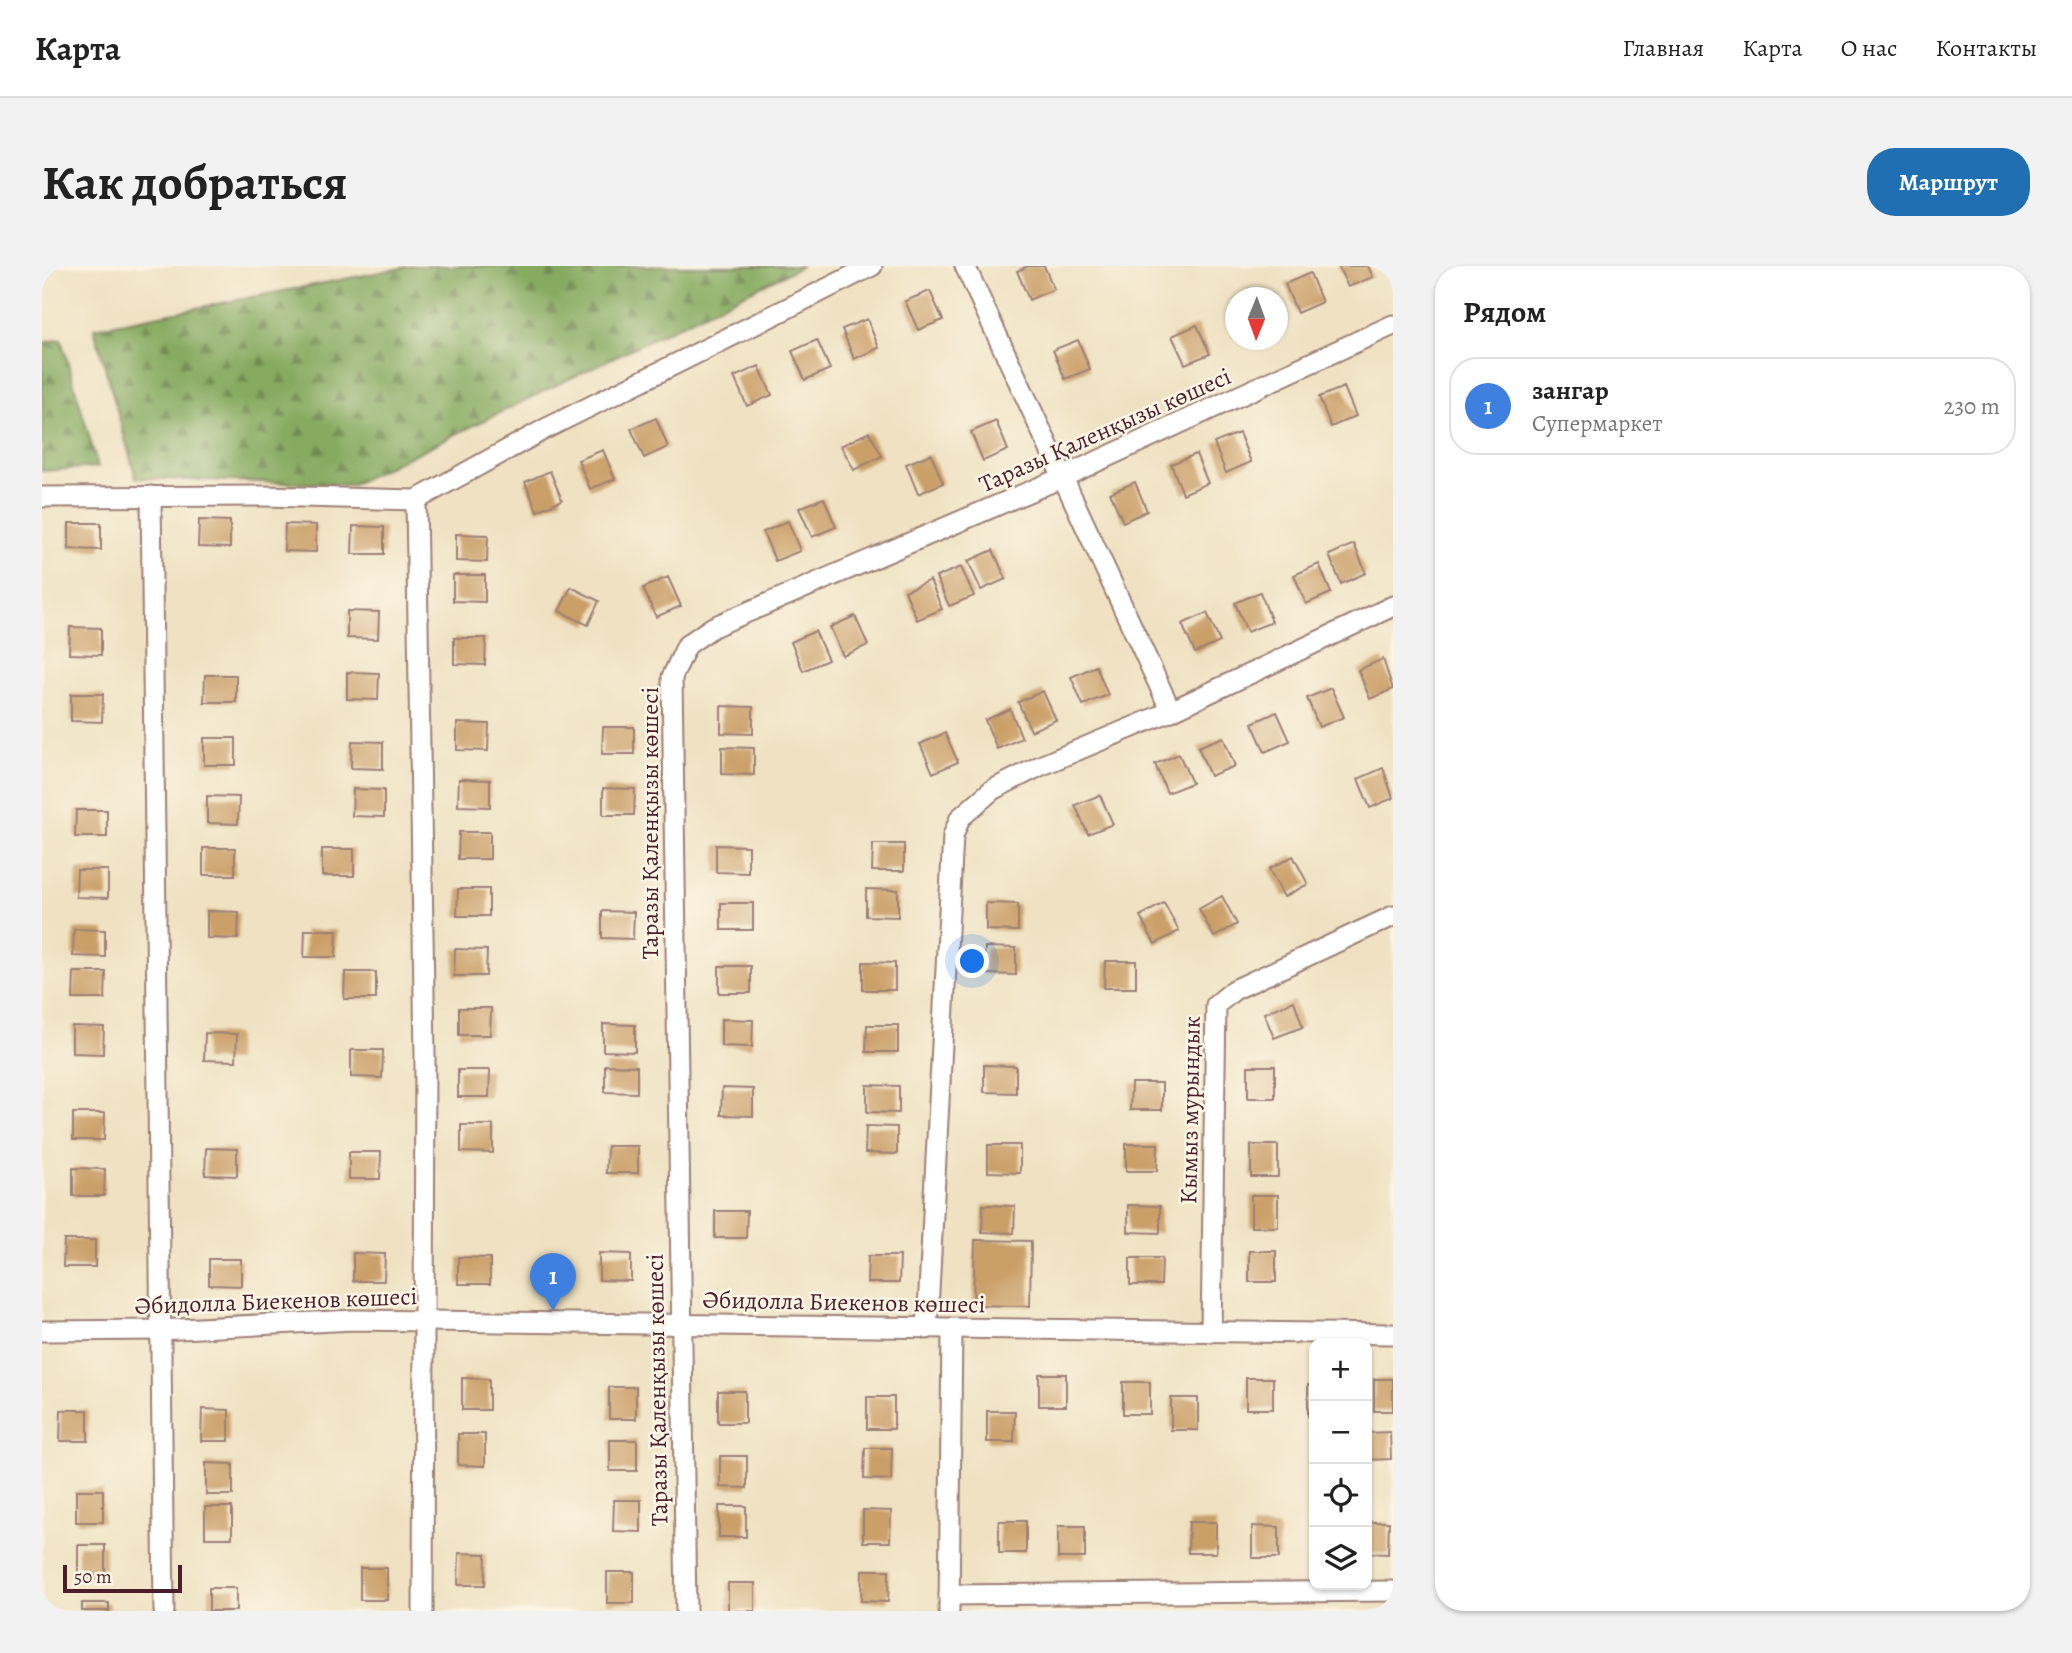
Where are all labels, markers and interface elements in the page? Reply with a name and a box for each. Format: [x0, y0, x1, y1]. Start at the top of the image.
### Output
text: Карта [35, 26, 121, 71]
text: Главная [1623, 32, 1704, 64]
text: Карта [1742, 32, 1803, 64]
text: О нас [1841, 32, 1897, 64]
text: Контакты [1935, 32, 2037, 64]
button: Маршрут [1867, 148, 2030, 216]
text: Как добраться [42, 149, 348, 216]
north arrow [1225, 287, 1288, 350]
text: Рядом [1463, 292, 1546, 332]
street label: Таразы Қаленқызы көшесі [974, 360, 1236, 500]
text: зангар [1532, 373, 1609, 408]
text: 1 [1484, 391, 1492, 422]
text: 230 m [1944, 391, 2000, 422]
text: Супермаркет [1532, 408, 1663, 439]
street label: Таразы Қаленқызы көшесі [634, 687, 666, 959]
your location [955, 944, 989, 978]
street label: Кымыз мурындык [1172, 1016, 1208, 1204]
pin: 1 [530, 1253, 576, 1311]
street label: Таразы Қаленқызы көшесі [639, 1253, 675, 1527]
street label: Әбидолла Биекенов көшесі [134, 1280, 418, 1322]
street label: Әбидолла Биекенов көшесі [702, 1284, 986, 1320]
map controls [1309, 1338, 1372, 1590]
button: + [1309, 1338, 1372, 1401]
button: − [1309, 1401, 1372, 1464]
button: locate [1309, 1464, 1372, 1527]
button: layers [1309, 1527, 1372, 1590]
scale bar [63, 1562, 182, 1594]
text: 50 m [74, 1564, 112, 1590]

